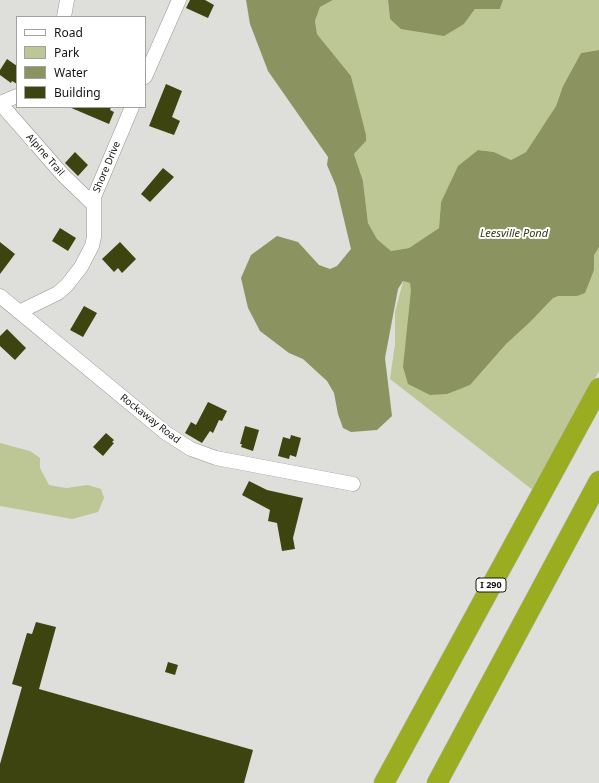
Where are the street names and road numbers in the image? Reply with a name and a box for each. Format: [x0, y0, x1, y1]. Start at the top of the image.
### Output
street label: Alpine Trail [23, 131, 67, 179]
street label: Shore Drive [91, 140, 123, 194]
street label: Rockaway Road [117, 392, 183, 446]
road number: I 290 [476, 578, 506, 592]

